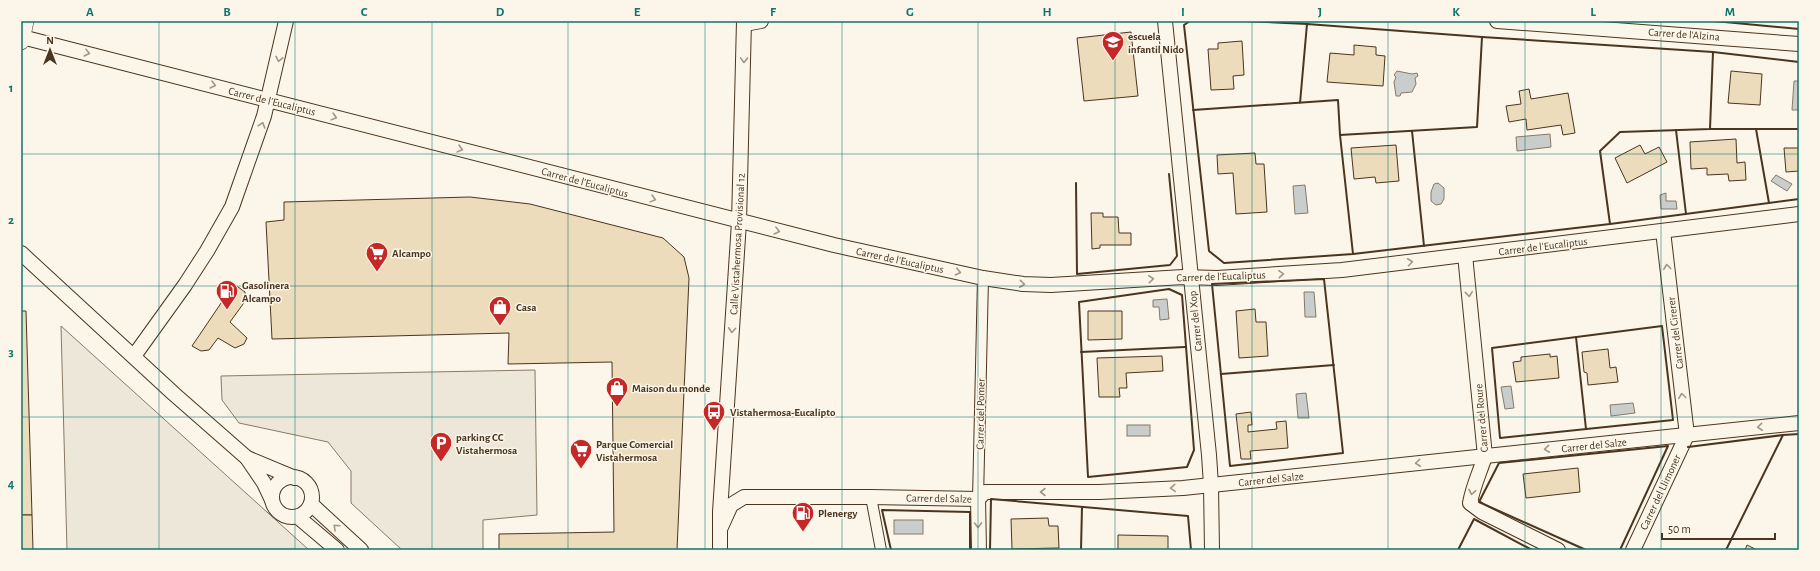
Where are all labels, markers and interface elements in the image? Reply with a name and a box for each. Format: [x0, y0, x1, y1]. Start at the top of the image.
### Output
text: A [86, 6, 94, 19]
text: B [223, 6, 231, 19]
text: C [361, 6, 368, 19]
text: D [496, 6, 505, 19]
text: E [634, 6, 641, 19]
text: F [770, 6, 777, 19]
text: G [906, 6, 914, 19]
text: H [1042, 6, 1052, 19]
text: I [1181, 6, 1185, 19]
text: J [1318, 6, 1322, 19]
text: K [1452, 6, 1460, 19]
text: L [1590, 6, 1596, 19]
text: M [1725, 6, 1735, 19]
street label: Carrer de l'Alzina [1648, 27, 1720, 42]
school or university icon: escuela infantil Nido [1100, 29, 1126, 62]
north arrow [30, 30, 70, 70]
place label: escuela infantil Nido [1128, 31, 1185, 55]
text: N [46, 35, 54, 46]
one-way arrow [84, 49, 90, 57]
one-way arrow [275, 56, 283, 62]
one-way arrow [740, 57, 749, 63]
one-way arrow [210, 81, 216, 89]
text: 1 [9, 82, 13, 95]
street label: Carrer de l'Eucaliptus [227, 85, 317, 118]
one-way arrow [331, 112, 337, 120]
one-way arrow [257, 122, 265, 129]
one-way arrow [456, 144, 463, 153]
street label: Carrer de l'Eucaliptus [540, 166, 629, 199]
street label: Calle Vistahermosa Provisional 12 [728, 173, 747, 315]
one-way arrow [650, 195, 656, 203]
text: 2 [8, 214, 14, 227]
one-way arrow [773, 226, 780, 235]
street label: Carrer de l'Eucaliptus [1498, 236, 1588, 257]
supermarket icon: Alcampo [364, 240, 390, 273]
street label: Carrer de l'Eucaliptus [855, 246, 945, 275]
place label: Alcampo [392, 248, 432, 259]
one-way arrow [1407, 257, 1414, 266]
one-way arrow [1663, 264, 1672, 270]
one-way arrow [955, 268, 962, 276]
street label: Carrer de l'Eucaliptus [1176, 269, 1266, 284]
one-way arrow [1278, 269, 1284, 278]
one-way arrow [1148, 275, 1154, 284]
fuel station icon: Gasolinera Alcampo [214, 278, 240, 311]
one-way arrow [1018, 279, 1025, 288]
place label: Gasolinera Alcampo [242, 280, 290, 304]
street label: Carrer del Xop [1187, 290, 1204, 352]
one-way arrow [1464, 291, 1473, 297]
shop icon: Casa [487, 294, 513, 327]
street label: Carrer del Cirerer [1666, 296, 1685, 370]
place label: Casa [516, 302, 537, 313]
one-way arrow [728, 327, 737, 333]
text: 3 [8, 346, 14, 359]
shop icon: Maison du monde [604, 375, 630, 408]
street label: Carrer del Pomer [974, 378, 987, 450]
place label: Maison du monde [632, 383, 710, 394]
street label: Carrer del Roure [1473, 383, 1490, 453]
one-way arrow [1678, 393, 1687, 399]
bus stop icon: Vistahermosa-Eucalipto [701, 399, 727, 432]
place label: Vistahermosa-Eucalipto [730, 407, 836, 418]
one-way arrow [1757, 422, 1763, 431]
parking icon: parking CC Vistahermosa [428, 430, 454, 463]
place label: parking CC Vistahermosa [456, 432, 518, 456]
supermarket icon: Parque Comercial Vistahermosa [568, 437, 594, 470]
street label: Carrer del Salze [1561, 437, 1627, 454]
place label: Parque Comercial Vistahermosa [596, 439, 673, 463]
one-way arrow [1544, 445, 1550, 454]
street label: Carrer del Llimoner [1638, 452, 1683, 532]
one-way arrow [1415, 458, 1421, 467]
street label: Carrer del Salze [1238, 471, 1304, 488]
text: 4 [8, 478, 15, 491]
one-way arrow [1170, 484, 1176, 493]
one-way arrow [1040, 488, 1046, 496]
one-way arrow [1469, 489, 1477, 496]
street label: Carrer del Salze [906, 492, 972, 505]
fuel station icon: Plenergy [790, 500, 816, 533]
place label: Plenergy [818, 508, 858, 519]
scale bar [1662, 515, 1775, 541]
one-way arrow [974, 522, 983, 528]
text: 50 m [1668, 523, 1691, 535]
one-way arrow [333, 525, 341, 532]

